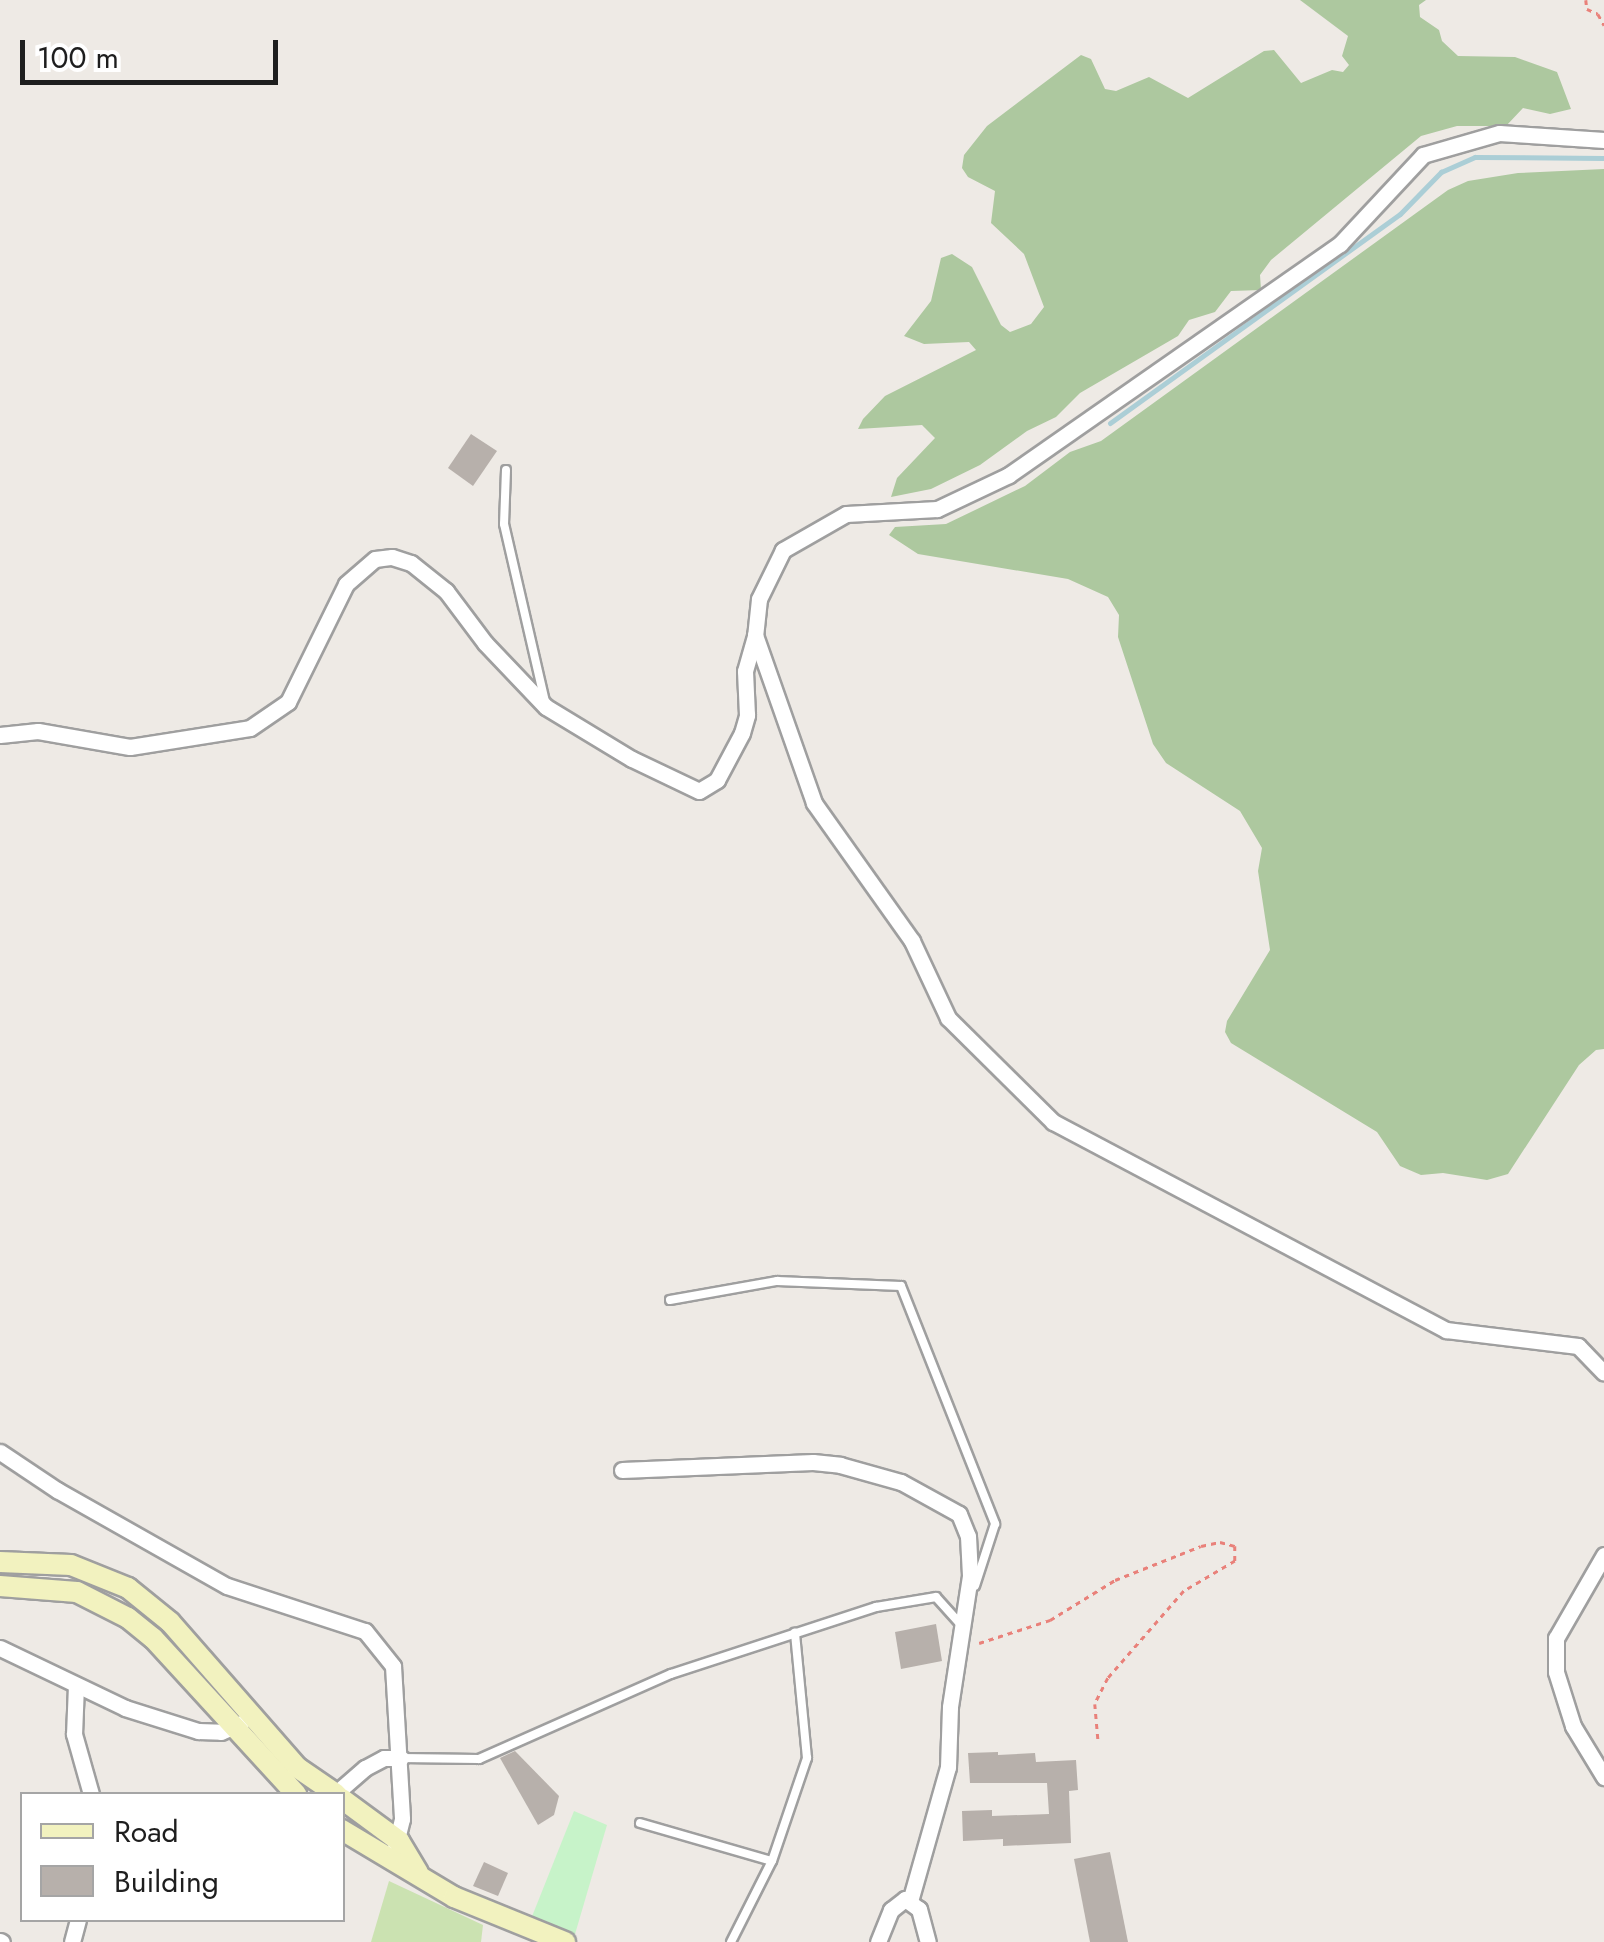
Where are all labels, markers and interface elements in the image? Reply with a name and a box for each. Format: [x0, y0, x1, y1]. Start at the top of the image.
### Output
scale bar [25, 20, 282, 82]
text: 100 m [37, 36, 119, 79]
legend [20, 1792, 345, 1922]
text: Road [114, 1810, 179, 1853]
text: Building [114, 1860, 219, 1903]

